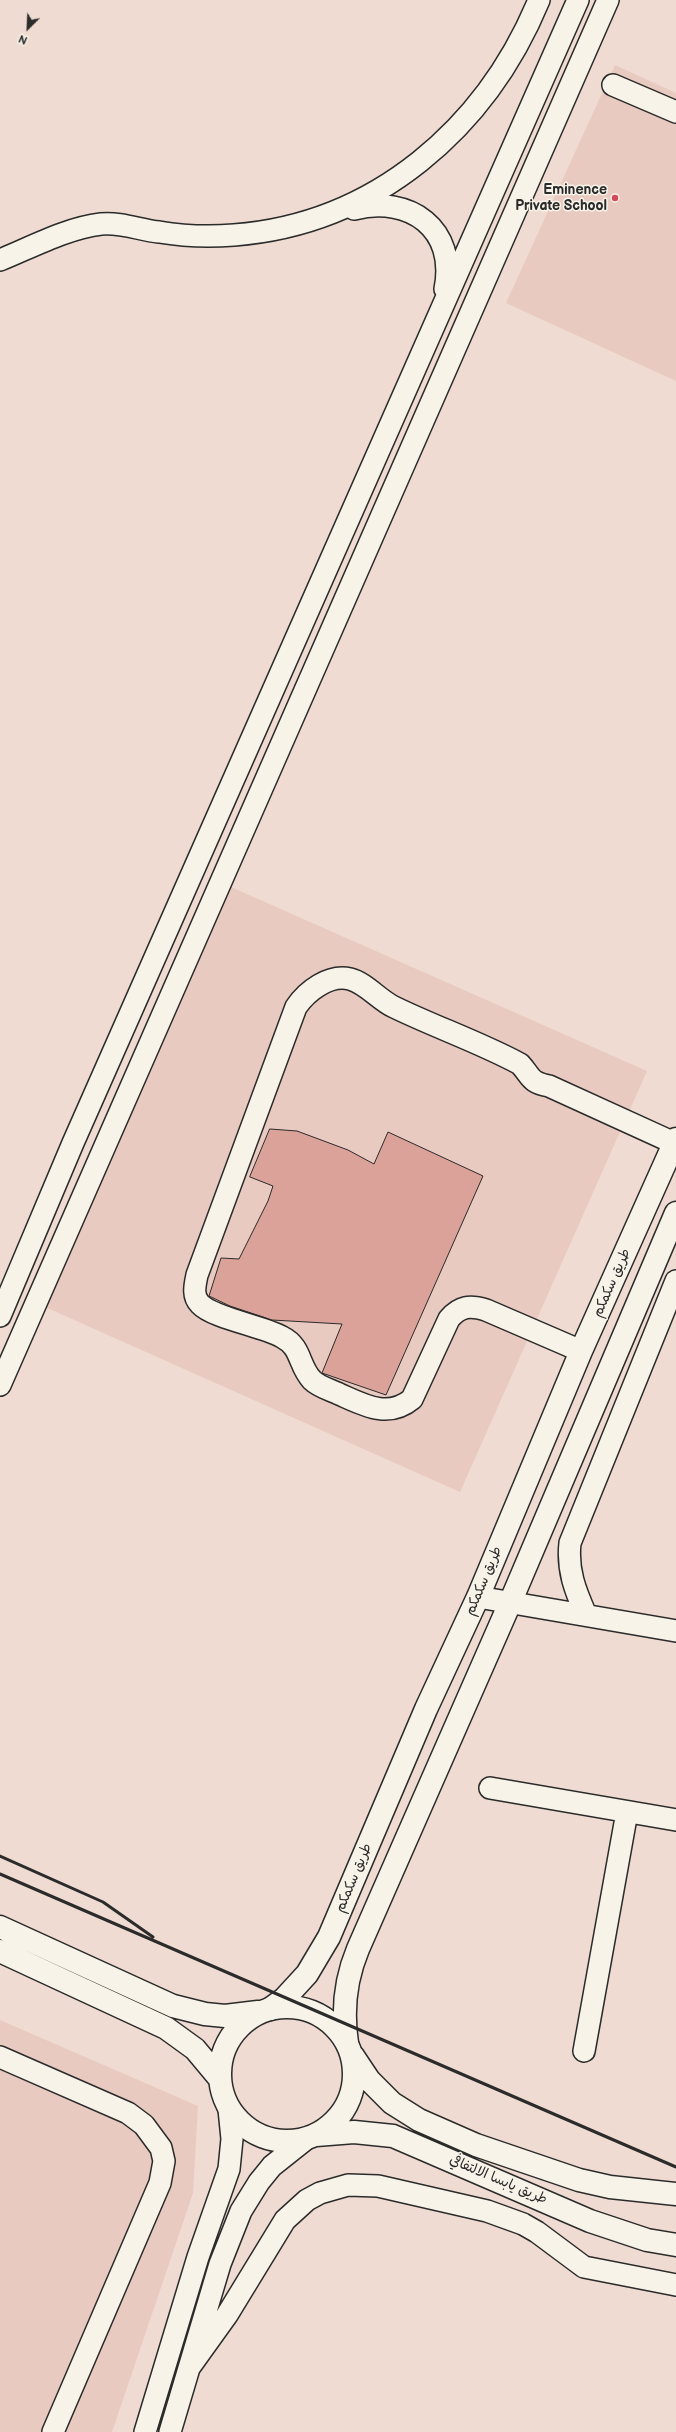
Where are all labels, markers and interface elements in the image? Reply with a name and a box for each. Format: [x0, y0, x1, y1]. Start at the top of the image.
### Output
north arrow [8, 8, 48, 48]
text: N [17, 32, 29, 47]
place label: Eminence Private School [515, 182, 607, 214]
marker: Eminence Private School [610, 193, 620, 203]
street label: طريق سكمكم [589, 1246, 635, 1320]
street label: طريق سكمكم [462, 1544, 506, 1618]
street label: طريق سكمكم [332, 1841, 376, 1915]
street label: طريق يابسا الالتفافي [446, 2152, 550, 2208]

